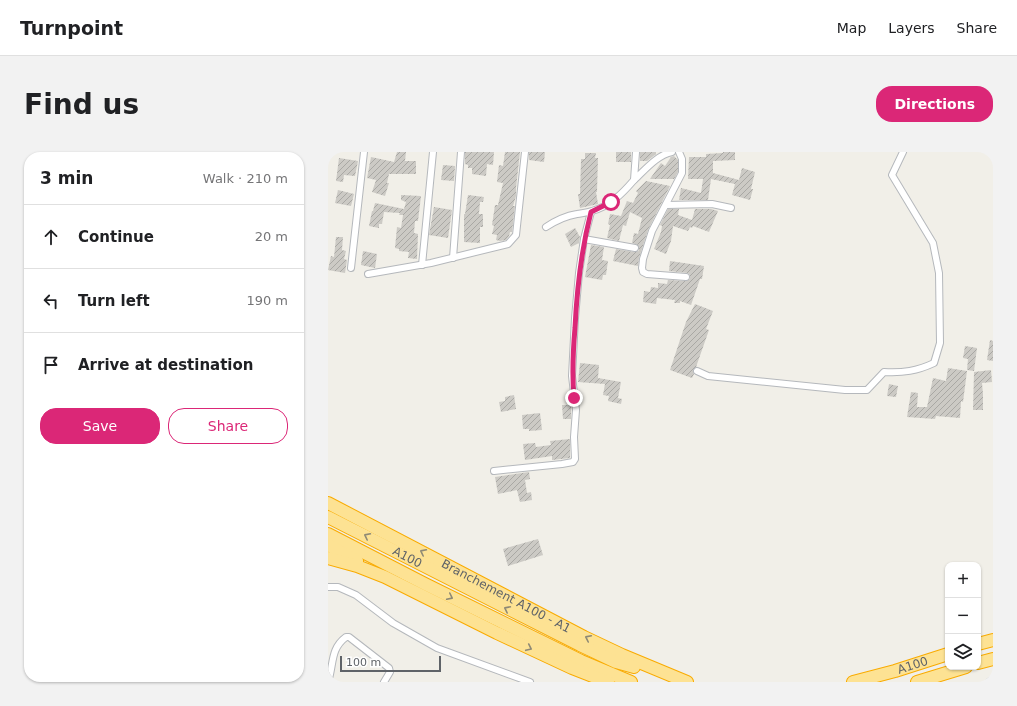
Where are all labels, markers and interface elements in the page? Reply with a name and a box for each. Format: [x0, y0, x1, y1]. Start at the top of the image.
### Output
text: Turnpoint [20, 17, 123, 39]
text: Map [837, 20, 866, 36]
text: Layers [888, 20, 935, 36]
text: Share [957, 20, 997, 36]
button: Directions [876, 86, 993, 122]
text: Find us [24, 88, 139, 121]
text: 3 min [40, 168, 93, 188]
text: Walk · 210 m [203, 171, 288, 186]
route start [602, 193, 620, 211]
icon: ahead [40, 226, 62, 248]
text: Continue [78, 228, 154, 246]
text: 20 m [255, 229, 288, 244]
icon: left [40, 290, 62, 312]
text: Turn left [78, 292, 150, 310]
text: 190 m [246, 293, 288, 308]
icon: arrive [40, 354, 62, 376]
text: Arrive at destination [78, 356, 253, 374]
route end [565, 389, 583, 407]
button: Save [40, 408, 160, 444]
button: Share [168, 408, 288, 444]
one-way arrow [363, 534, 371, 541]
street label: A100 [390, 544, 424, 571]
one-way arrow [420, 549, 427, 557]
street label: Branchement A100 - A1 [439, 557, 573, 636]
map controls [945, 562, 981, 670]
button: + [945, 562, 981, 598]
one-way arrow [446, 592, 453, 600]
button: − [945, 598, 981, 634]
one-way arrow [504, 606, 511, 613]
button: layers [945, 634, 981, 670]
one-way arrow [584, 635, 592, 643]
one-way arrow [525, 643, 533, 651]
scale bar [340, 654, 441, 673]
street label: A100 [896, 654, 930, 677]
text: 100 m [346, 656, 381, 669]

